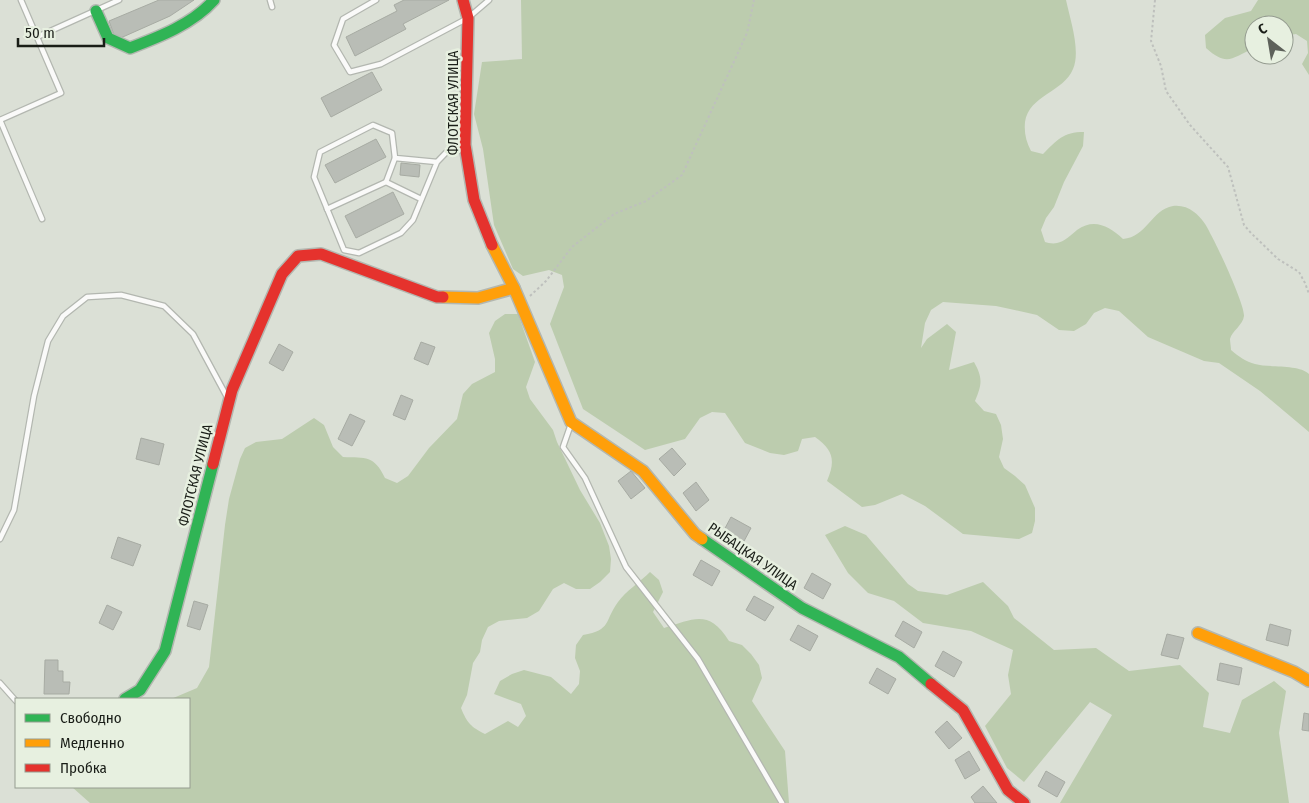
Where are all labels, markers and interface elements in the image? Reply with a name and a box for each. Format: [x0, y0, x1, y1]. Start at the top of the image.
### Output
scale bar [18, 15, 104, 47]
north arrow [1244, 15, 1294, 65]
text: С [1255, 20, 1271, 38]
text: 50 m [25, 24, 55, 42]
street label: ФЛОТСКАЯ УЛИЦА [445, 50, 462, 155]
street label: ФЛОТСКАЯ УЛИЦА [175, 422, 217, 528]
street label: РЫБАЦКАЯ УЛИЦА [705, 519, 801, 594]
legend [15, 698, 190, 788]
text: Свободно [60, 709, 122, 727]
text: Медленно [60, 734, 125, 752]
text: Пробка [60, 759, 107, 777]

